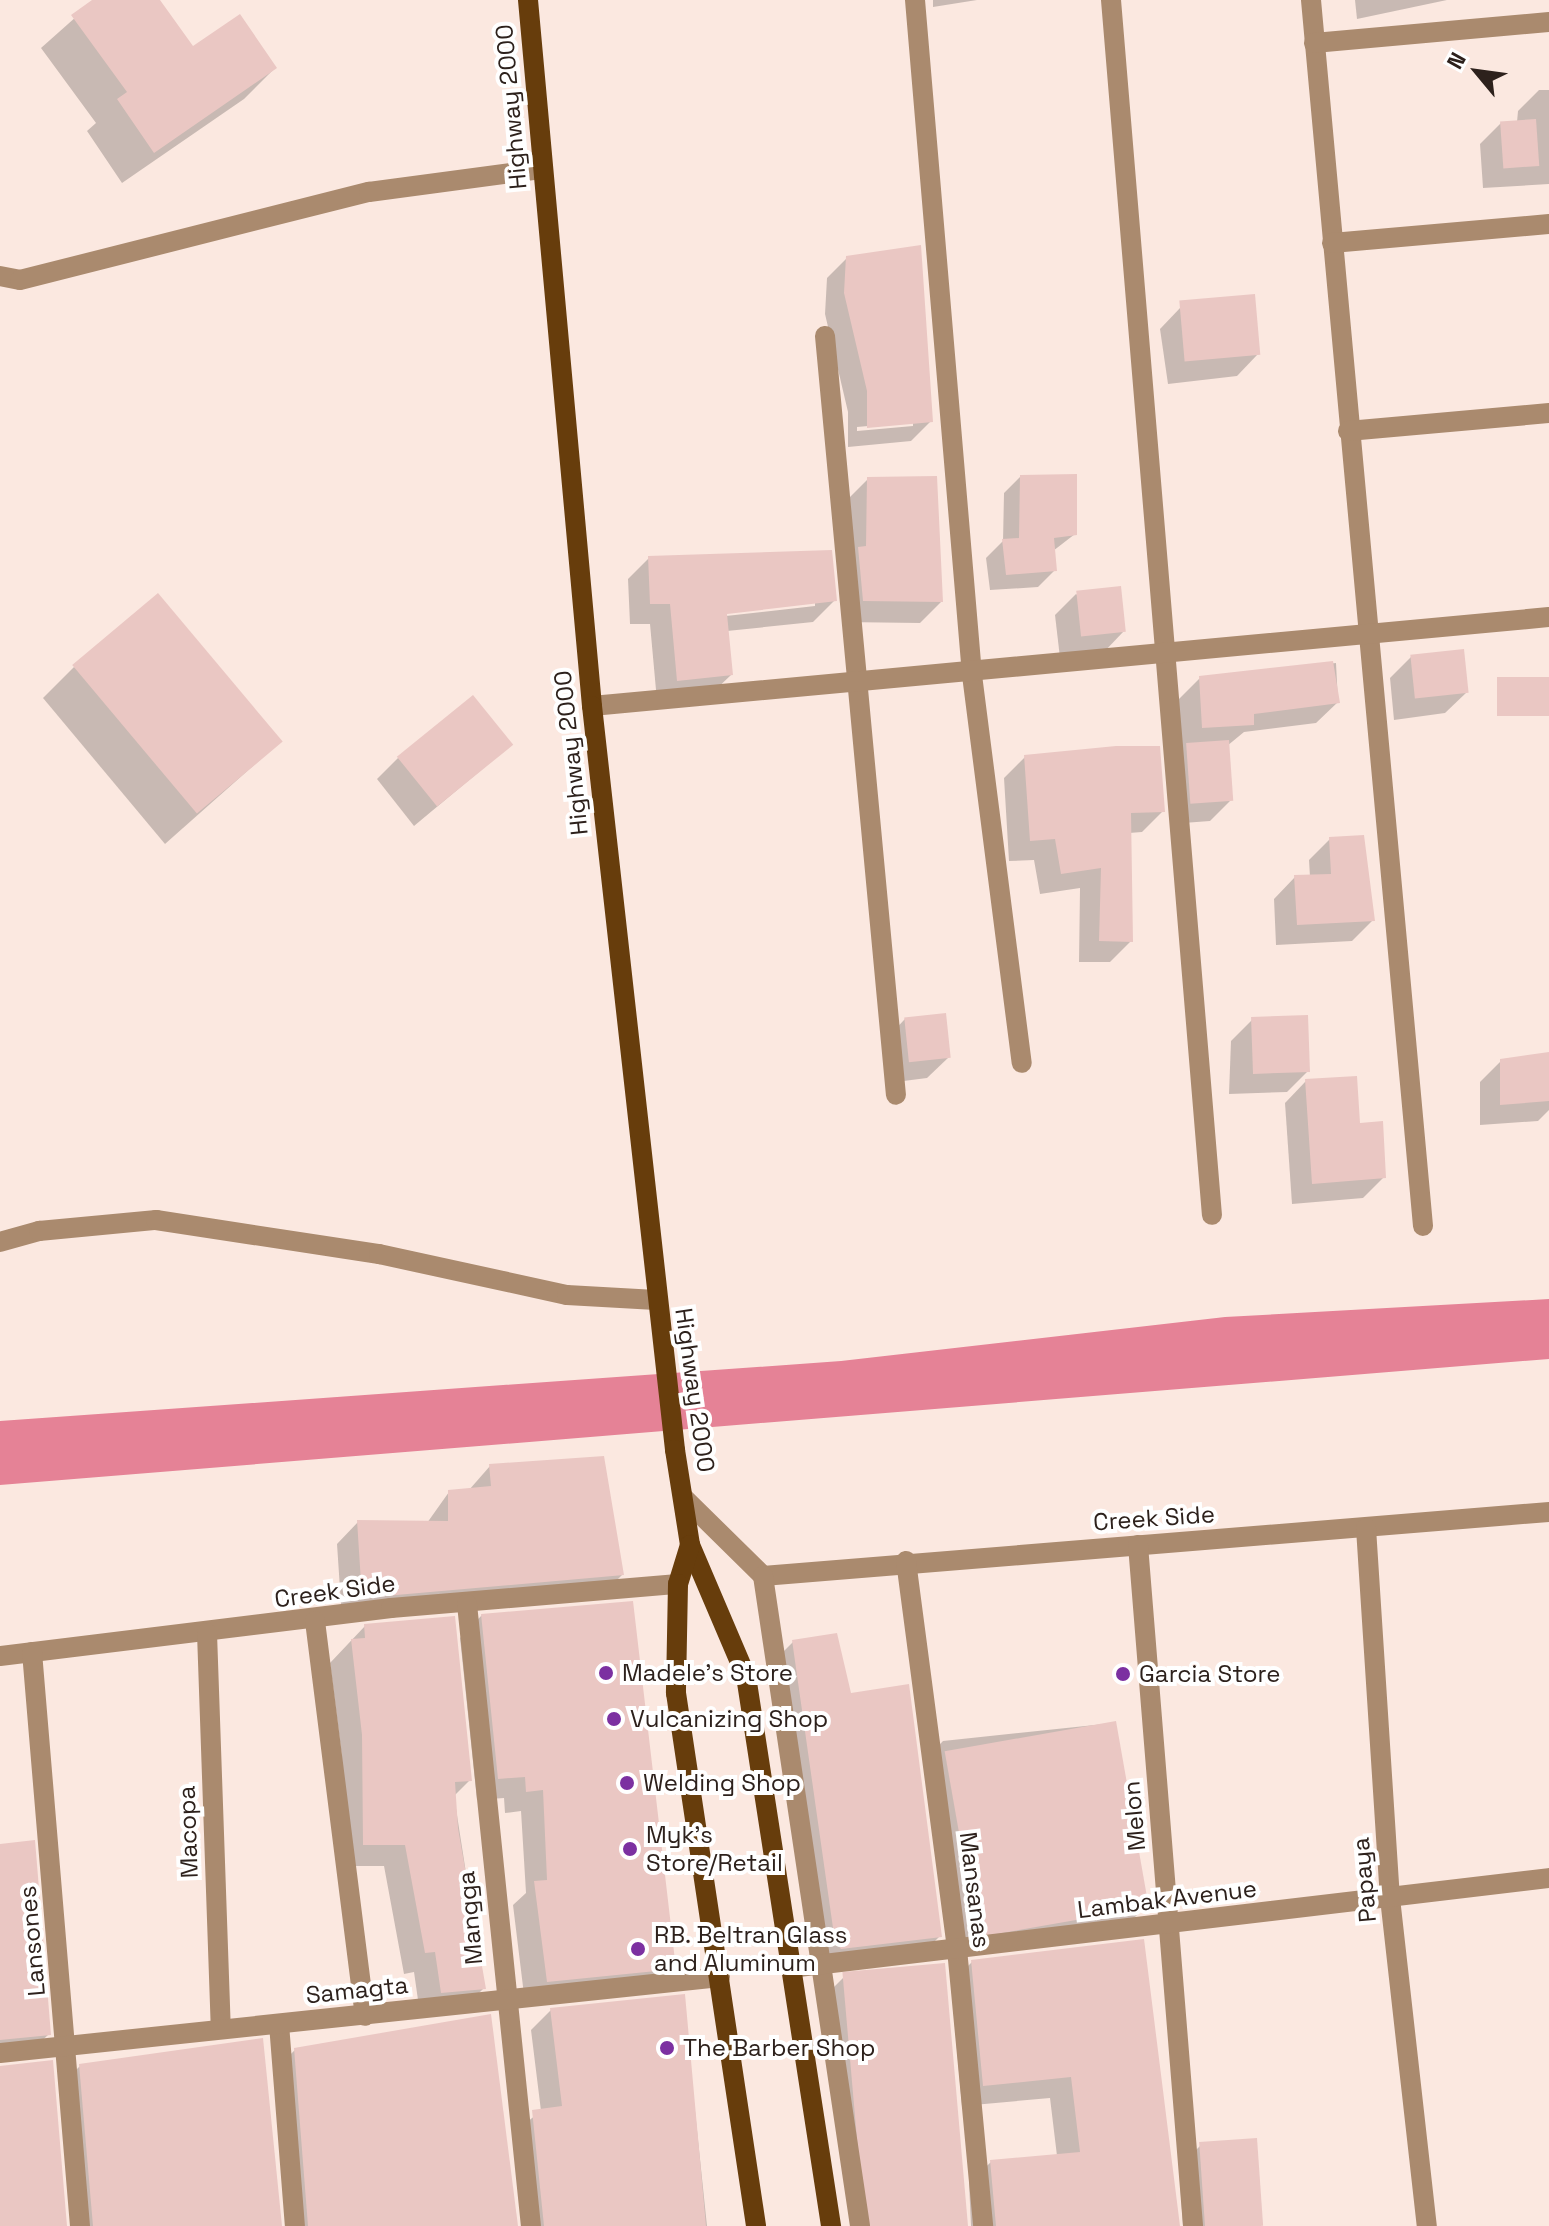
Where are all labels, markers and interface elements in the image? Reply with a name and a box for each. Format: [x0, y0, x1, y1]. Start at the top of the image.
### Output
street label: Highway 2000 [489, 23, 533, 191]
north arrow [1437, 32, 1517, 112]
text: N [1440, 47, 1472, 74]
street label: Highway 2000 [548, 669, 594, 837]
street label: Highway 2000 [669, 1306, 721, 1474]
street label: Creek Side [1092, 1499, 1216, 1537]
street label: Creek Side [273, 1568, 397, 1614]
place label: Madele's Store [622, 1659, 793, 1687]
place label: Garcia Store [1139, 1660, 1280, 1688]
marker: Madele's Store [597, 1664, 615, 1682]
marker: Garcia Store [1114, 1665, 1132, 1683]
place label: Vulcanizing Shop [630, 1705, 828, 1733]
marker: Vulcanizing Shop [605, 1710, 623, 1728]
place label: Welding Shop [643, 1769, 801, 1797]
marker: Welding Shop [618, 1774, 636, 1792]
street label: Melon [1117, 1780, 1151, 1852]
street label: Macopa [172, 1785, 204, 1879]
place label: Myk's Store/Retail [646, 1821, 783, 1877]
street label: Mansanas [954, 1830, 996, 1950]
street label: Papaya [1346, 1836, 1382, 1924]
marker: Myk's Store/Retail [621, 1840, 639, 1858]
street label: Mangga [452, 1870, 488, 1966]
street label: Lambak Avenue [1076, 1874, 1258, 1924]
street label: Lansones [13, 1885, 51, 1997]
place label: RB. Beltran Glass and Aluminum [654, 1921, 848, 1977]
marker: RB. Beltran Glass and Aluminum [629, 1940, 647, 1958]
street label: Samagta [304, 1970, 410, 2010]
place label: The Barber Shop [683, 2034, 876, 2062]
marker: The Barber Shop [658, 2039, 676, 2057]

